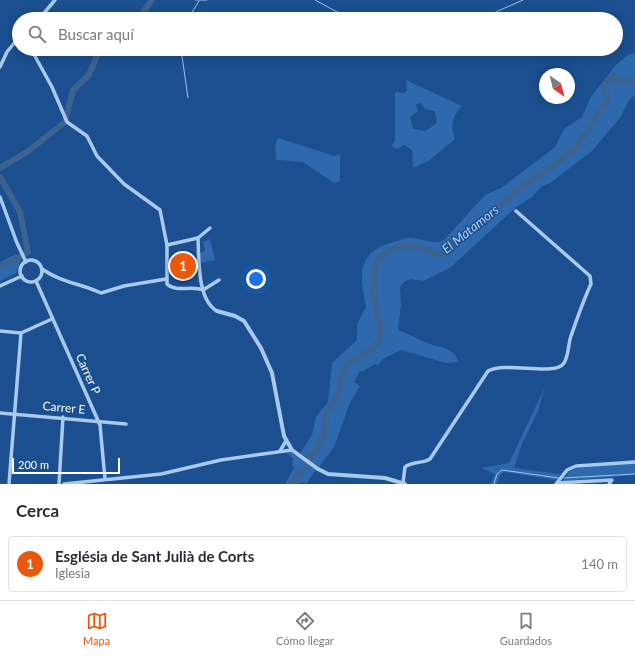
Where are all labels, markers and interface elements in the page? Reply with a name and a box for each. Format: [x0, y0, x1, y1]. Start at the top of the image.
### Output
search box [12, 12, 623, 56]
icon: search [26, 23, 48, 45]
text: Buscar aquí [58, 25, 134, 43]
north arrow [539, 68, 575, 104]
water label: El Matamors [438, 201, 502, 257]
pin: 1 [170, 251, 196, 281]
your location [246, 269, 266, 289]
street label: Carrer P [73, 351, 104, 397]
street label: Carrer E [42, 398, 86, 417]
scale bar [12, 456, 120, 475]
text: 200 m [18, 458, 49, 471]
text: Cerca [16, 500, 59, 521]
text: Església de Sant Julià de Corts [55, 547, 254, 565]
text: 1 [26, 556, 34, 572]
text: 140 m [581, 556, 618, 572]
text: Iglesia [55, 565, 90, 581]
tab: Mapa [83, 610, 110, 647]
tab: Cómo llegar [276, 610, 334, 647]
tab: Guardados [500, 610, 552, 647]

